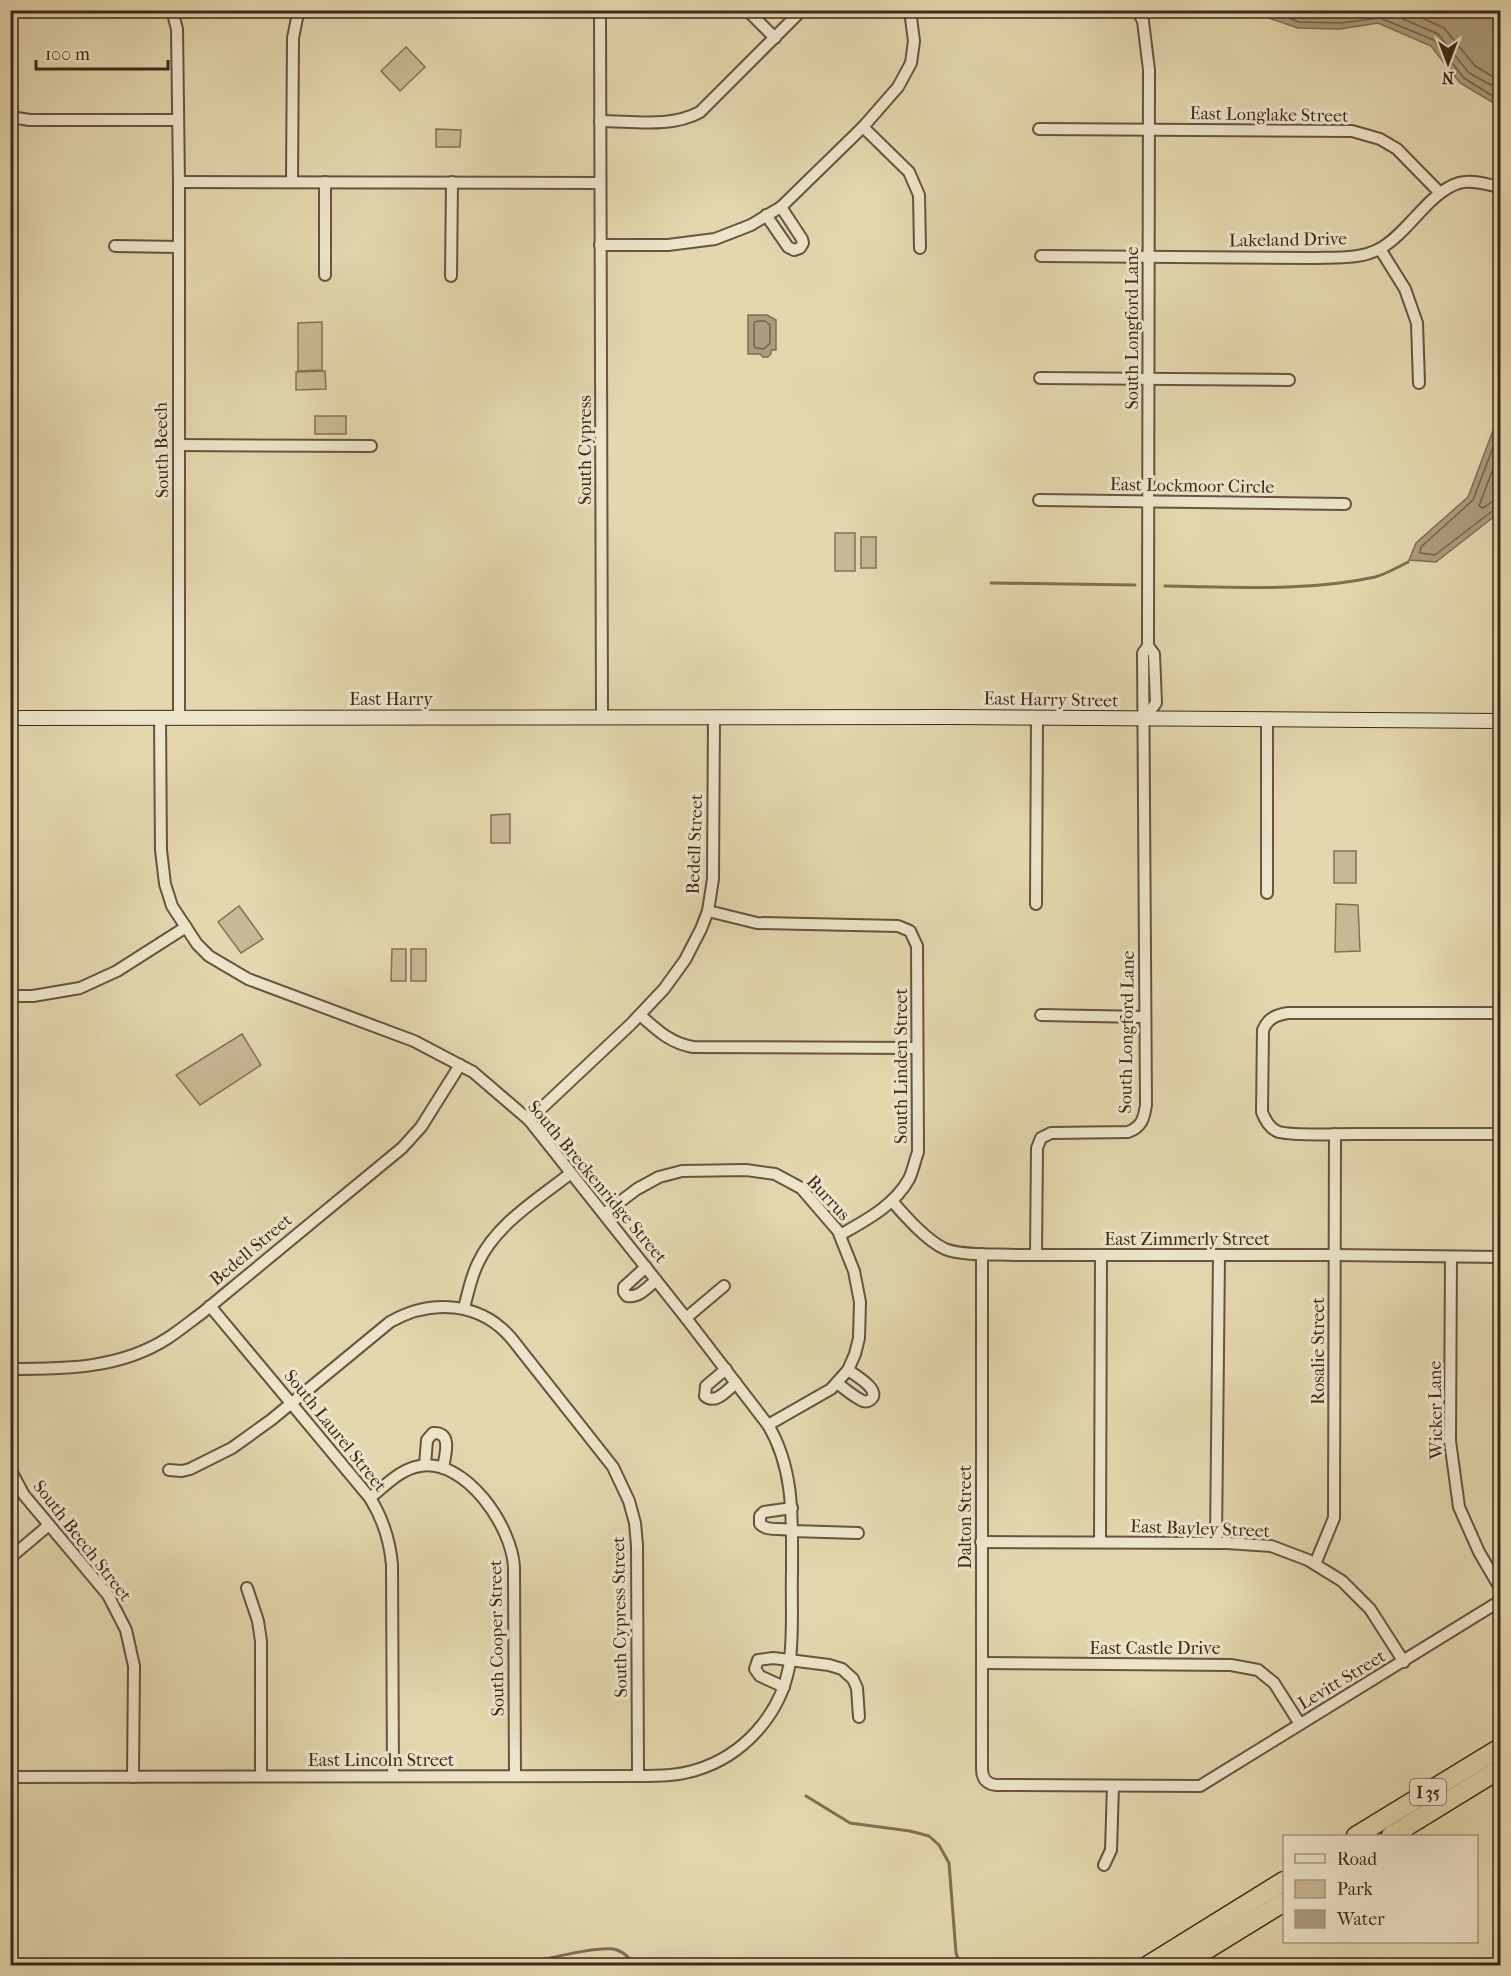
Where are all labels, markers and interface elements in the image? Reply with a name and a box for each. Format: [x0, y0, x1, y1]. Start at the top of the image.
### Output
scale bar [36, 33, 168, 71]
north arrow [1418, 33, 1478, 93]
text: 100 m [45, 44, 90, 65]
text: N [1441, 68, 1454, 87]
street label: East Longlake Street [1189, 103, 1349, 127]
street label: Lakeland Drive [1229, 228, 1347, 252]
street label: South Longford Lane [1122, 246, 1143, 410]
street label: South Cypress [575, 395, 596, 505]
street label: South Beech [151, 402, 173, 498]
street label: East Lockmoor Circle [1110, 474, 1275, 498]
street label: East Harry Street [983, 688, 1119, 712]
street label: East Harry [349, 689, 434, 710]
street label: Bedell Street [683, 793, 707, 895]
street label: South Longford Lane [1115, 950, 1139, 1114]
street label: South Linden Street [891, 988, 912, 1144]
street label: South Breckenridge Street [523, 1096, 672, 1268]
street label: Burrus [802, 1171, 854, 1225]
street label: Bedell Street [206, 1209, 297, 1290]
street label: East Zimmerly Street [1104, 1229, 1270, 1250]
street label: Rosalie Street [1308, 1297, 1329, 1405]
street label: Wicker Lane [1425, 1360, 1447, 1460]
street label: South Laurel Street [279, 1366, 391, 1497]
street label: Dalton Street [955, 1464, 976, 1569]
street label: South Beech Street [28, 1476, 136, 1606]
street label: East Bayley Street [1130, 1516, 1271, 1542]
street label: South Cypress Street [608, 1536, 632, 1698]
street label: South Cooper Street [485, 1559, 509, 1717]
street label: East Castle Drive [1089, 1638, 1221, 1659]
street label: Levitt Street [1295, 1645, 1390, 1714]
street label: East Lincoln Street [308, 1750, 455, 1771]
road number: I 35 [1410, 1779, 1446, 1805]
legend [1283, 1835, 1478, 1943]
text: Road [1337, 1849, 1377, 1870]
text: Park [1337, 1879, 1374, 1900]
text: Water [1336, 1909, 1385, 1930]

